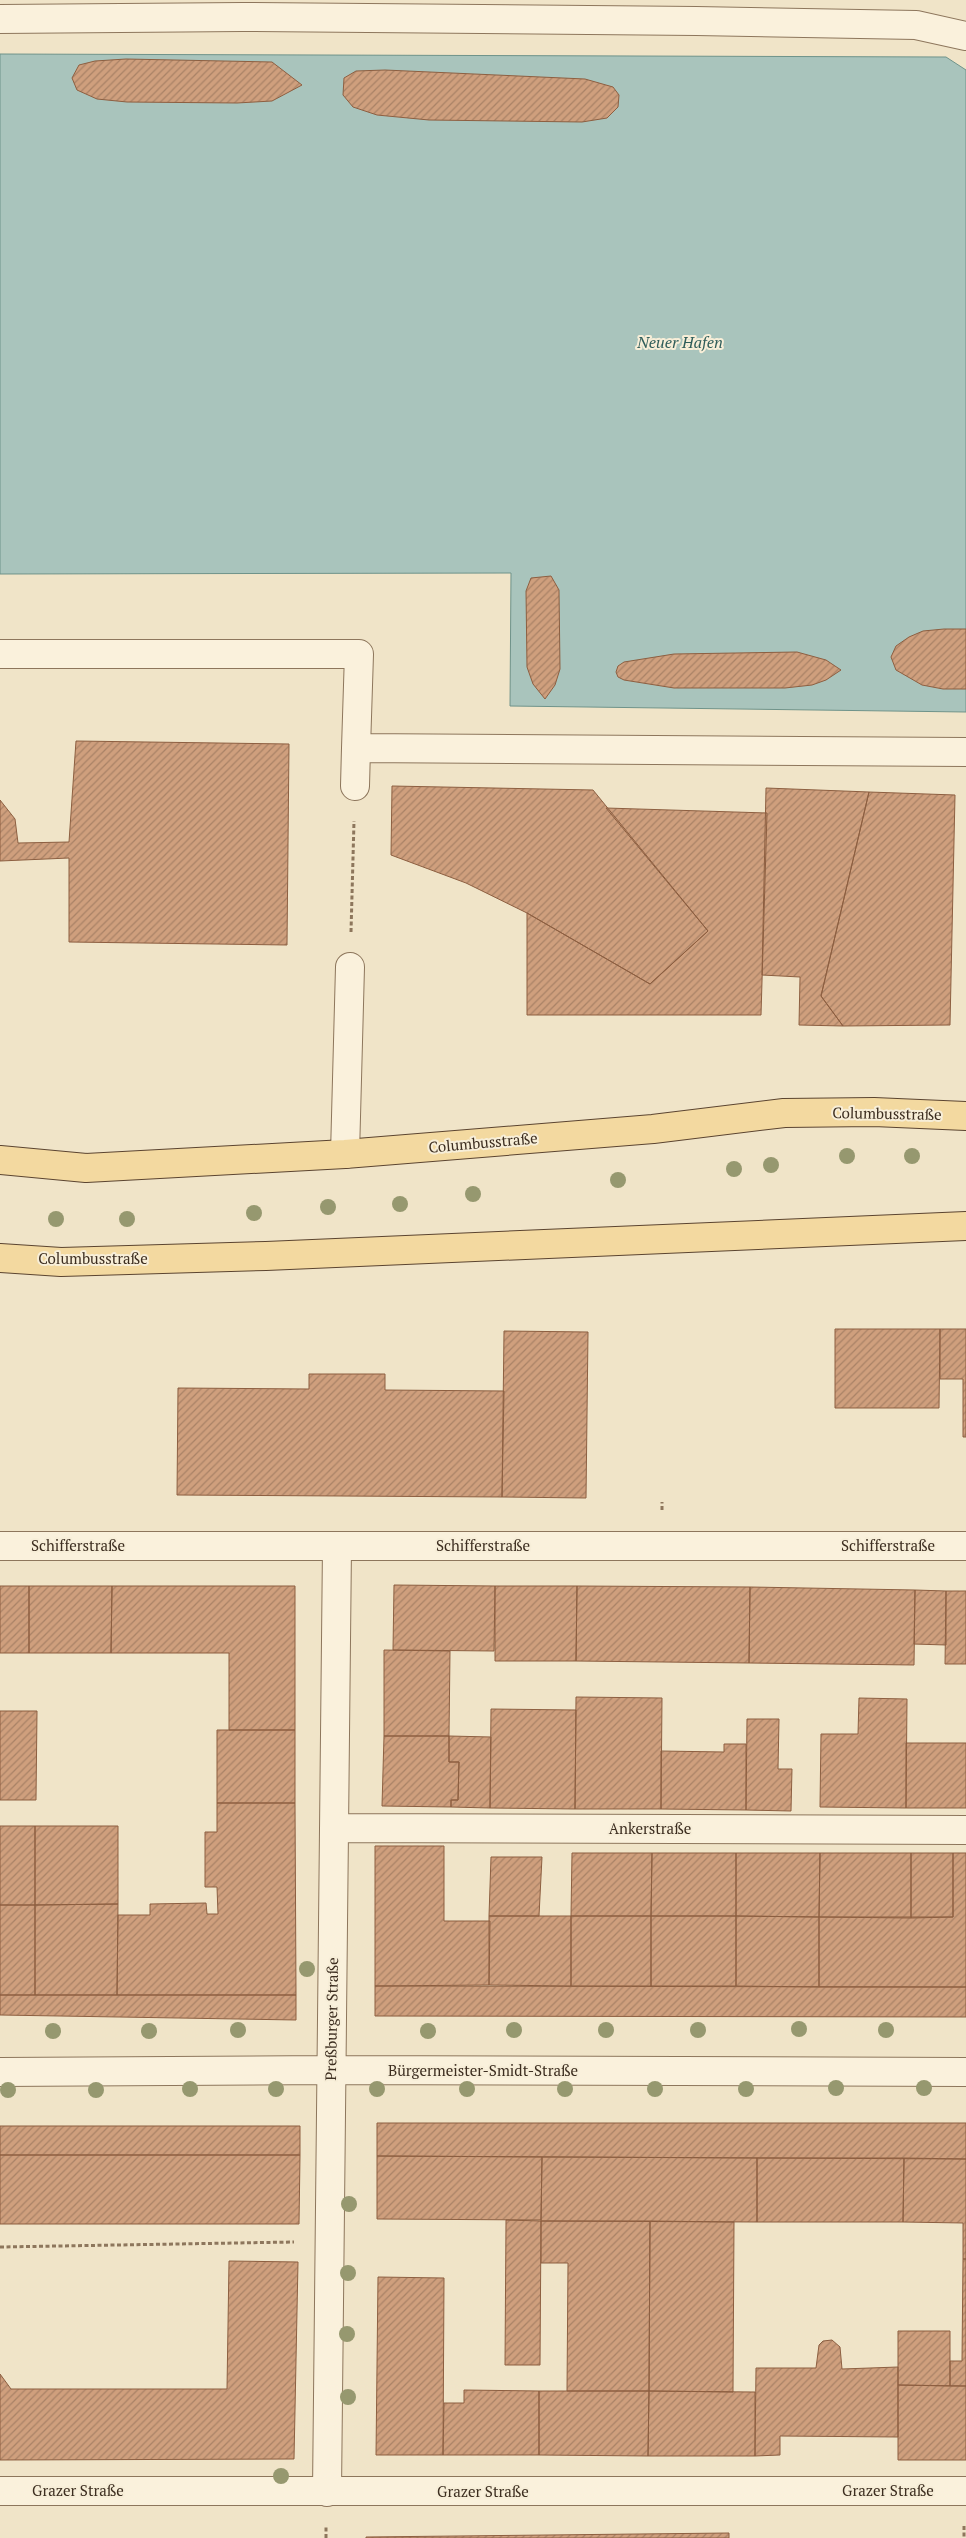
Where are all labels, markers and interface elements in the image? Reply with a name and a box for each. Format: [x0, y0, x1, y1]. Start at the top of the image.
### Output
water label: Neuer Hafen [636, 331, 723, 353]
street label: Columbusstraße [832, 1102, 942, 1124]
street label: Columbusstraße [428, 1127, 538, 1157]
street label: Columbusstraße [38, 1248, 148, 1268]
street label: Schifferstraße [31, 1535, 125, 1555]
street label: Schifferstraße [436, 1535, 530, 1555]
street label: Schifferstraße [841, 1535, 935, 1555]
street label: Ankerstraße [609, 1818, 691, 1838]
street label: Preßburger Straße [320, 1957, 342, 2081]
street label: Bürgermeister-Smidt-Straße [388, 2060, 578, 2080]
street label: Grazer Straße [32, 2480, 124, 2500]
street label: Grazer Straße [842, 2480, 934, 2500]
street label: Grazer Straße [437, 2481, 529, 2501]

